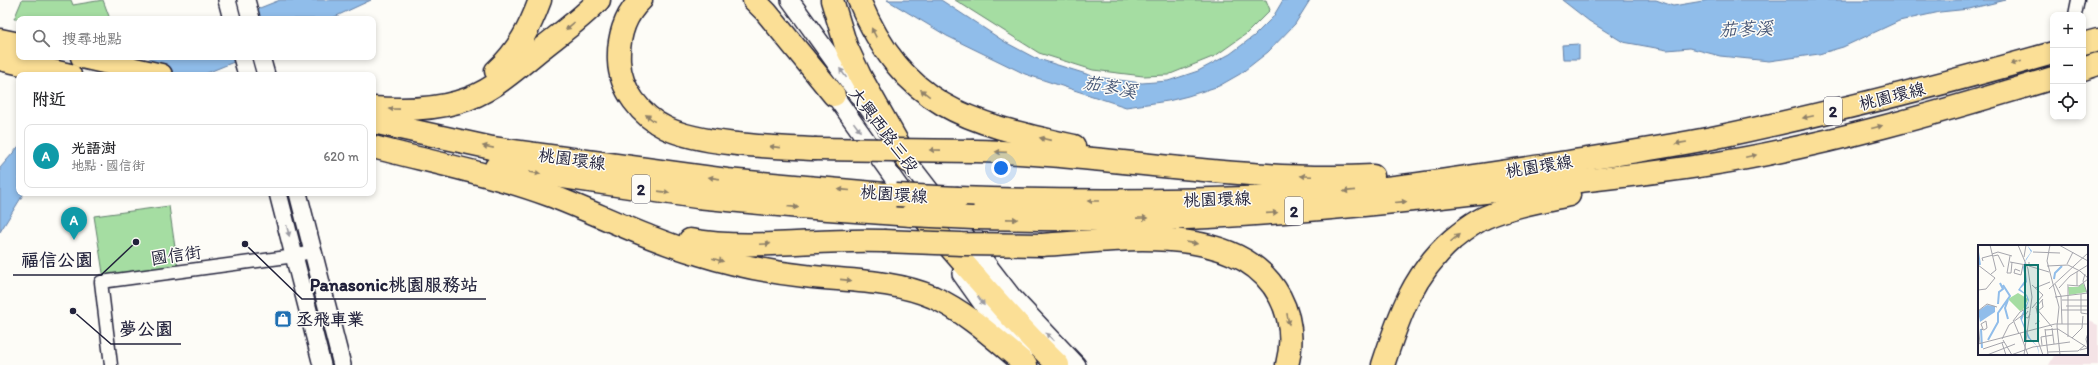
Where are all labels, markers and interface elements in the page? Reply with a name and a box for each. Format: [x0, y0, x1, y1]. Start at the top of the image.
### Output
map controls [2050, 12, 2086, 120]
button: + [2050, 12, 2086, 48]
search box [16, 16, 376, 60]
water label: 茄苳溪 [1719, 17, 1774, 41]
one-way arrow [565, 21, 576, 30]
icon: search [30, 27, 52, 49]
one-way arrow [871, 27, 877, 38]
text: 搜尋地點 [62, 30, 122, 48]
button: − [2050, 48, 2086, 84]
one-way arrow [2009, 61, 2022, 67]
one-way arrow [838, 68, 847, 79]
water label: 茄苳溪 [1081, 71, 1140, 103]
street label: 桃園環線 [1857, 78, 1927, 114]
street label: 大興西路三段 [845, 83, 923, 177]
button: locate [2050, 84, 2086, 120]
one-way arrow [920, 88, 931, 97]
text: 附近 [32, 89, 66, 109]
road number: 2 [1824, 97, 1842, 125]
one-way arrow [388, 105, 400, 112]
one-way arrow [645, 113, 655, 122]
one-way arrow [1802, 114, 1814, 120]
one-way arrow [853, 121, 861, 132]
one-way arrow [1872, 124, 1884, 130]
one-way arrow [1039, 136, 1051, 142]
text: 光語澍 [71, 139, 116, 157]
one-way arrow [1675, 140, 1687, 146]
one-way arrow [769, 143, 781, 150]
one-way arrow [482, 144, 494, 150]
street label: 桃園環線 [537, 144, 607, 174]
one-way arrow [928, 147, 941, 153]
one-way arrow [995, 148, 1007, 155]
text: A [42, 149, 50, 164]
text: 620 m [323, 149, 359, 164]
street label: 桃園環線 [1504, 151, 1574, 181]
one-way arrow [1744, 152, 1757, 158]
text: 地點 · 國信街 [71, 158, 145, 173]
your location [991, 158, 1011, 178]
one-way arrow [529, 170, 542, 176]
one-way arrow [1300, 172, 1312, 179]
road number: 2 [632, 175, 650, 203]
one-way arrow [708, 175, 720, 181]
street label: 桃園環線 [859, 182, 929, 206]
one-way arrow [838, 187, 850, 194]
street label: 桃園環線 [1183, 188, 1251, 210]
one-way arrow [1343, 188, 1355, 195]
one-way arrow [658, 189, 670, 195]
road number: 2 [1285, 197, 1303, 225]
one-way arrow [1086, 198, 1099, 204]
one-way arrow [1395, 198, 1407, 205]
one-way arrow [787, 204, 799, 210]
pin: A [61, 207, 87, 240]
one-way arrow [1266, 209, 1278, 216]
one-way arrow [1006, 215, 1018, 222]
one-way arrow [1136, 215, 1149, 221]
one-way arrow [285, 225, 291, 237]
one-way arrow [1450, 233, 1460, 242]
one-way arrow [1186, 240, 1199, 246]
one-way arrow [759, 241, 772, 247]
street label: 國信街 [149, 242, 203, 268]
callout: 福信公園 [13, 245, 101, 275]
inset map [1978, 245, 2088, 355]
text: 福信公園 [21, 249, 93, 271]
one-way arrow [713, 257, 725, 263]
callout: Panasonic桃園服務站 [302, 269, 486, 299]
text: Panasonic桃園服務站 [310, 274, 478, 296]
one-way arrow [840, 277, 853, 283]
one-way arrow [977, 296, 985, 306]
shop icon: 丞飛車業 [273, 309, 293, 329]
place label: 丞飛車業 [296, 309, 364, 329]
one-way arrow [1285, 312, 1291, 325]
callout: 夢公園 [111, 314, 181, 344]
text: 夢公園 [119, 318, 173, 340]
one-way arrow [1045, 332, 1055, 342]

